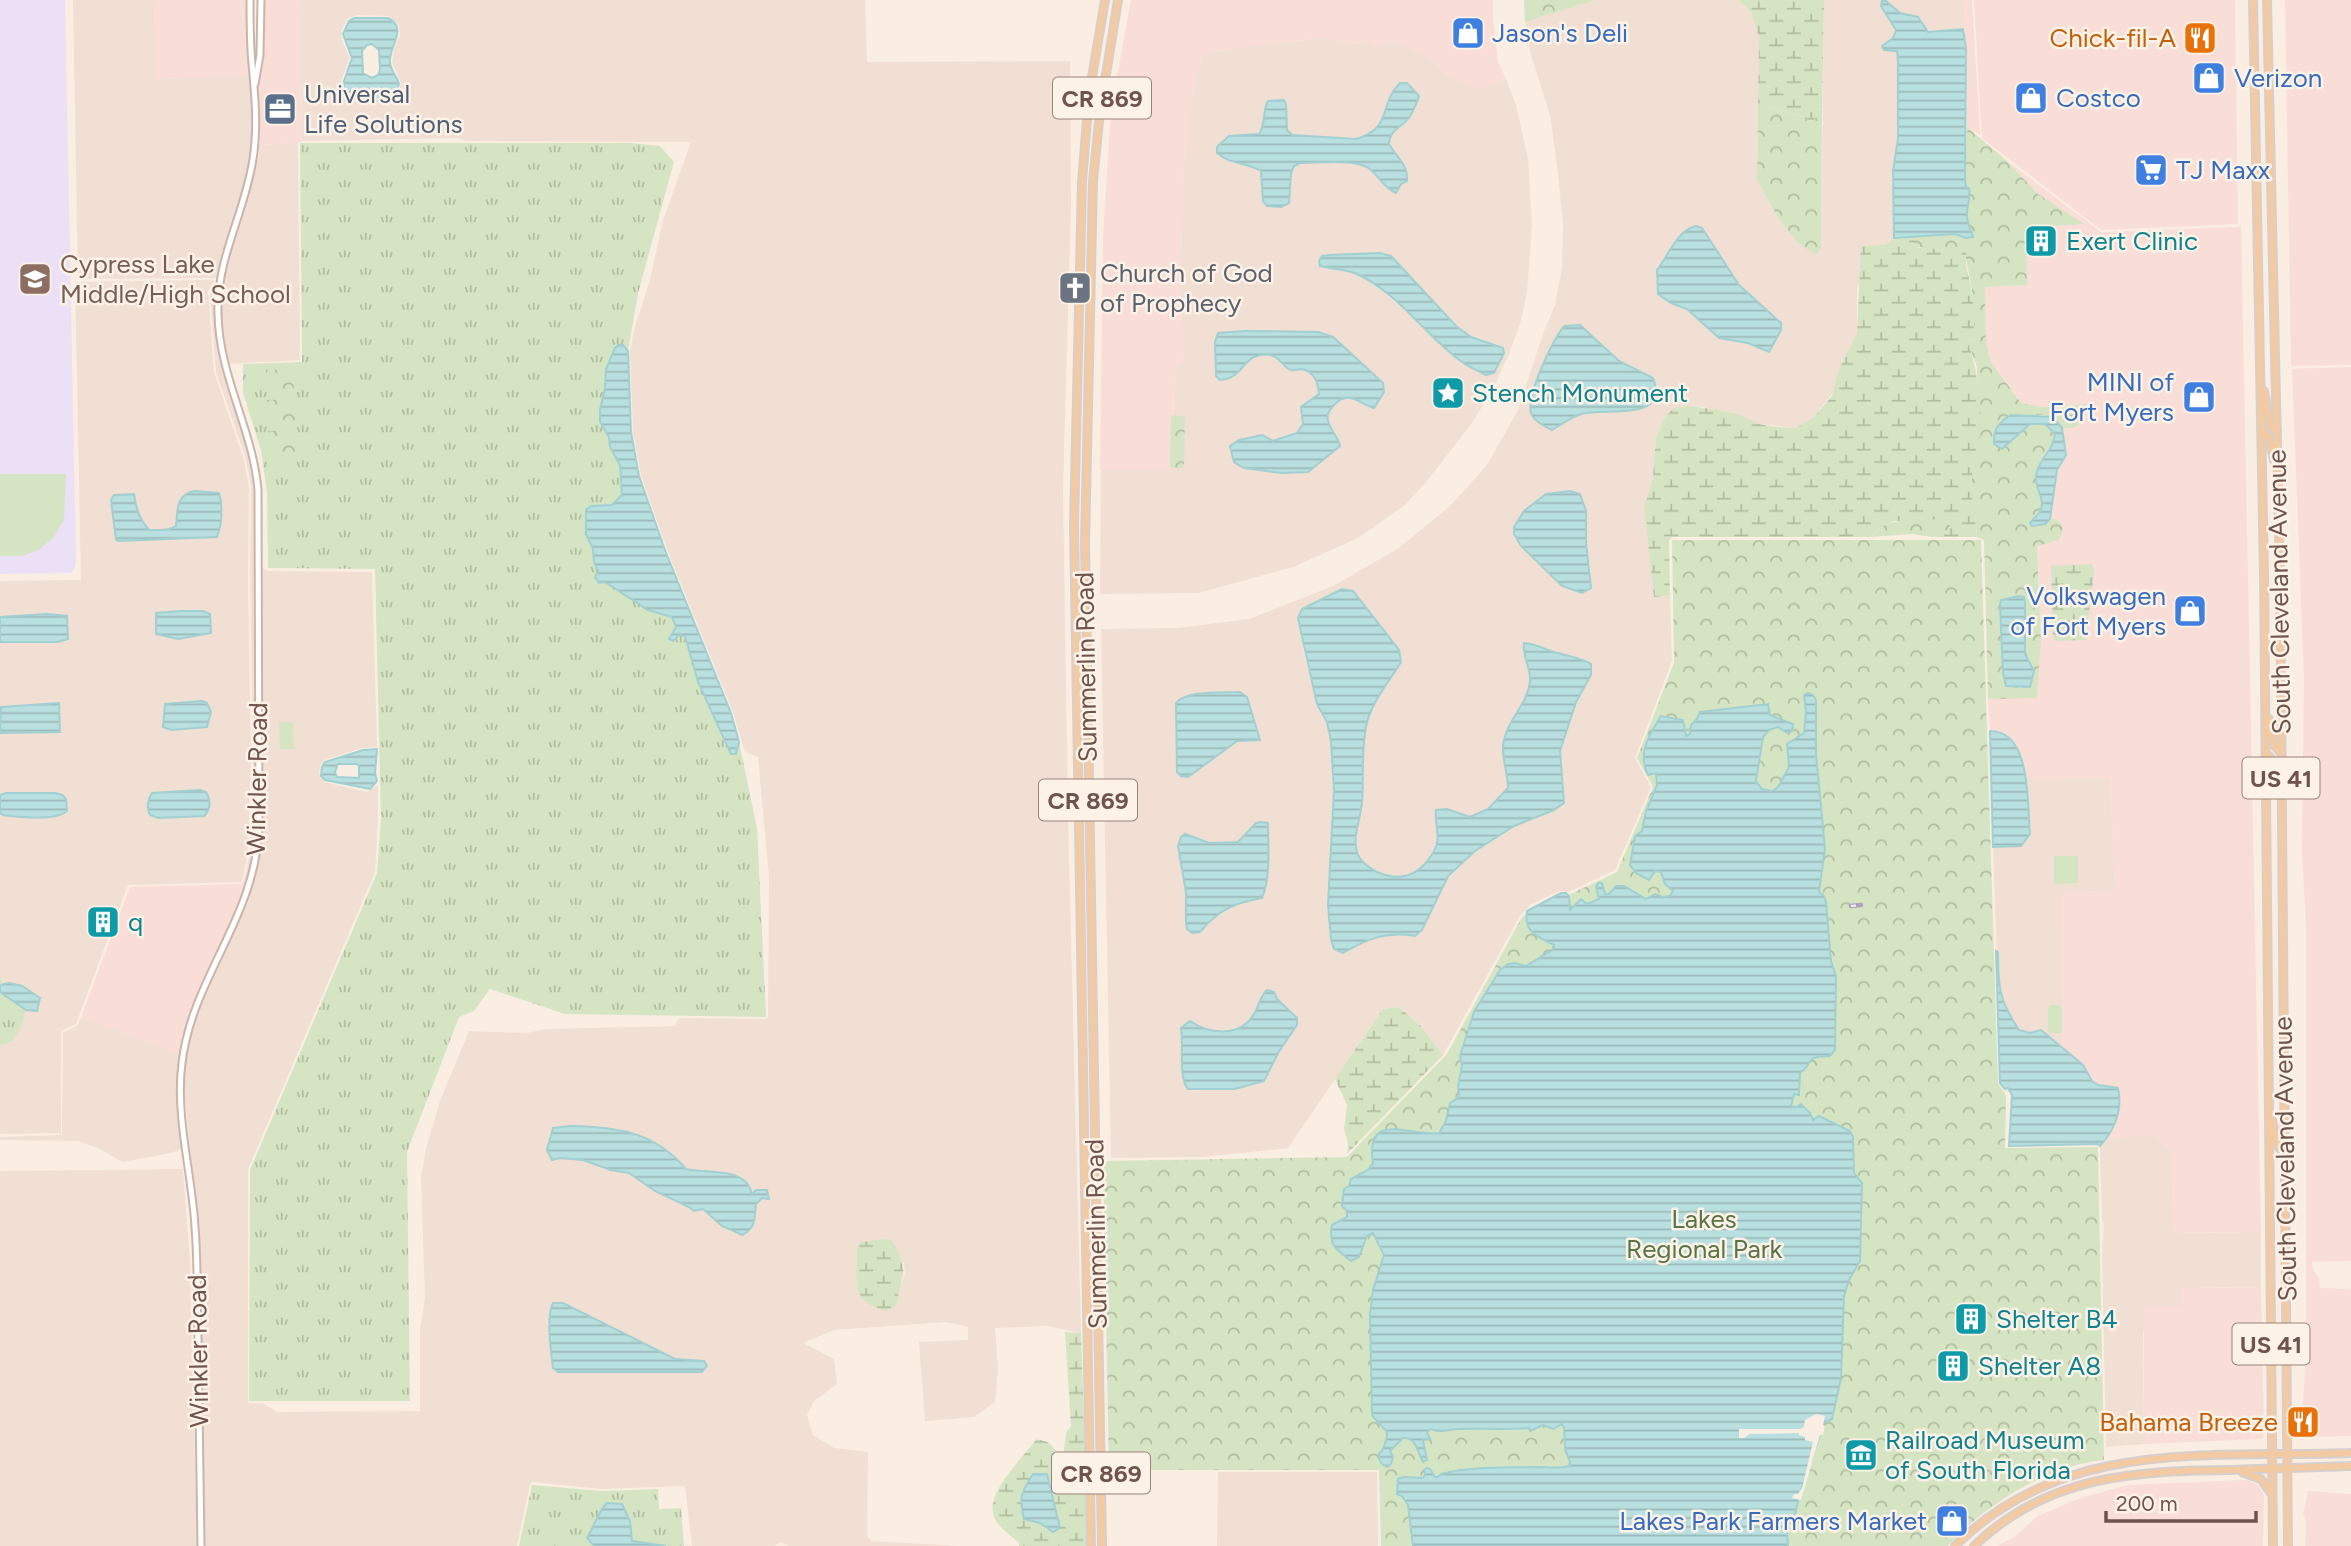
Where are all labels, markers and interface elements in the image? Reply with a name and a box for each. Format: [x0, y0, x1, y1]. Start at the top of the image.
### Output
shop icon: Jason's Deli [1449, 14, 1487, 52]
place label: Jason's Deli [1492, 17, 1628, 49]
restaurant icon: Chick-fil-A [2181, 19, 2219, 57]
place label: Chick-fil-A [2049, 22, 2176, 54]
shop icon: Verizon [2190, 59, 2228, 97]
place label: Verizon [2234, 62, 2322, 94]
place label: Universal Life Solutions [304, 78, 463, 140]
road number: CR 869 [1053, 78, 1151, 118]
shop icon: Costco [2012, 79, 2050, 117]
place label: Costco [2056, 82, 2141, 114]
office icon: Universal Life Solutions [261, 90, 299, 128]
supermarket icon: TJ Maxx [2132, 151, 2170, 189]
place label: TJ Maxx [2176, 154, 2271, 186]
building icon: Exert Clinic [2022, 222, 2060, 260]
place label: Exert Clinic [2066, 225, 2198, 257]
place label: Cypress Lake Middle/High School [60, 248, 291, 310]
place label: Church of God of Prophecy [1100, 257, 1273, 319]
school or university icon: Cypress Lake Middle/High School [16, 260, 54, 298]
church icon: Church of God of Prophecy [1056, 269, 1094, 307]
place label: MINI of Fort Myers [2049, 366, 2174, 428]
place icon: Stench Monument [1429, 374, 1467, 412]
place label: Stench Monument [1472, 377, 1688, 409]
shop icon: MINI of Fort Myers [2180, 378, 2218, 416]
street label: South Cleveland Avenue [2261, 449, 2297, 735]
street label: Summerlin Road [1068, 572, 1104, 762]
place label: Volkswagen of Fort Myers [2010, 580, 2166, 642]
shop icon: Volkswagen of Fort Myers [2171, 592, 2209, 630]
street label: Winkler Road [240, 702, 274, 856]
road number: US 41 [2242, 758, 2320, 798]
road number: CR 869 [1039, 780, 1137, 820]
building icon: q [84, 903, 122, 941]
place label: q [128, 906, 143, 938]
street label: South Cleveland Avenue [2267, 1016, 2303, 1302]
street label: Summerlin Road [1078, 1139, 1114, 1329]
park label: Lakes Regional Park [1626, 1203, 1782, 1265]
street label: Winkler Road [181, 1274, 215, 1428]
building icon: Shelter B4 [1952, 1300, 1990, 1338]
place label: Shelter B4 [1996, 1303, 2118, 1335]
road number: US 41 [2232, 1324, 2310, 1364]
building icon: Shelter A8 [1934, 1347, 1972, 1385]
place label: Shelter A8 [1978, 1350, 2101, 1382]
restaurant icon: Bahama Breeze [2284, 1403, 2322, 1441]
place label: Bahama Breeze [2099, 1406, 2278, 1438]
place label: Railroad Museum of South Florida [1885, 1424, 2085, 1486]
museum icon: Railroad Museum of South Florida [1842, 1436, 1880, 1474]
road number: CR 869 [1052, 1452, 1150, 1493]
scale bar [2106, 1480, 2256, 1524]
text: 200 m [2116, 1491, 2178, 1516]
shop icon: Lakes Park Farmers Market [1933, 1502, 1971, 1540]
place label: Lakes Park Farmers Market [1619, 1505, 1927, 1537]

